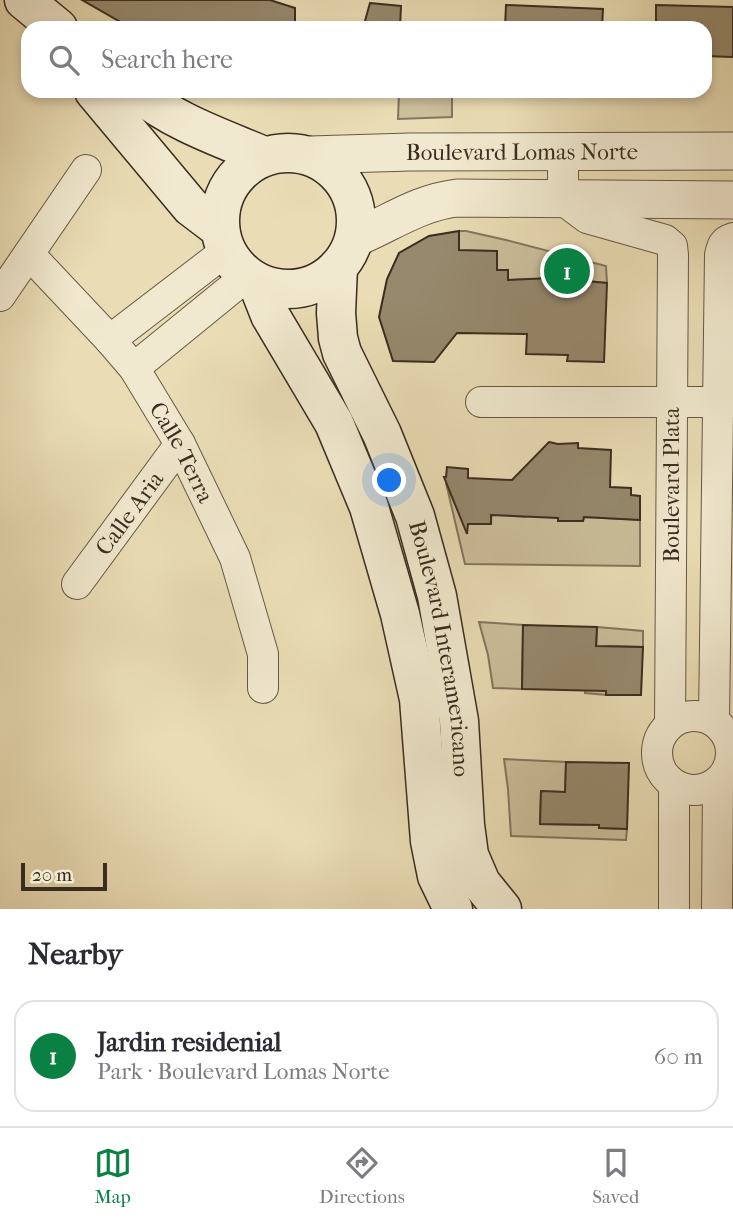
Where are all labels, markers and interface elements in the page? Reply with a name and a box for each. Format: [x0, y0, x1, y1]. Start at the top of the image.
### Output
search box [21, 21, 712, 98]
icon: search [45, 41, 83, 79]
text: Search here [101, 44, 233, 75]
street label: Boulevard Lomas Norte [406, 138, 638, 166]
pin: 1 [544, 245, 590, 297]
street label: Calle Terra [144, 397, 219, 507]
street label: Boulevard Plata [658, 407, 685, 563]
your location [372, 463, 406, 497]
street label: Calle Aria [90, 466, 169, 561]
street label: Boulevard Interamericano [403, 518, 475, 778]
scale bar [21, 860, 107, 892]
text: 20 m [32, 864, 72, 886]
text: Nearby [28, 937, 123, 972]
text: Jardin residenial [97, 1027, 281, 1058]
text: 1 [49, 1043, 57, 1070]
text: 60 m [654, 1043, 703, 1070]
text: Park · Boulevard Lomas Norte [97, 1058, 390, 1085]
tab: Map [94, 1144, 132, 1208]
tab: Directions [319, 1144, 405, 1208]
tab: Saved [592, 1144, 639, 1208]

